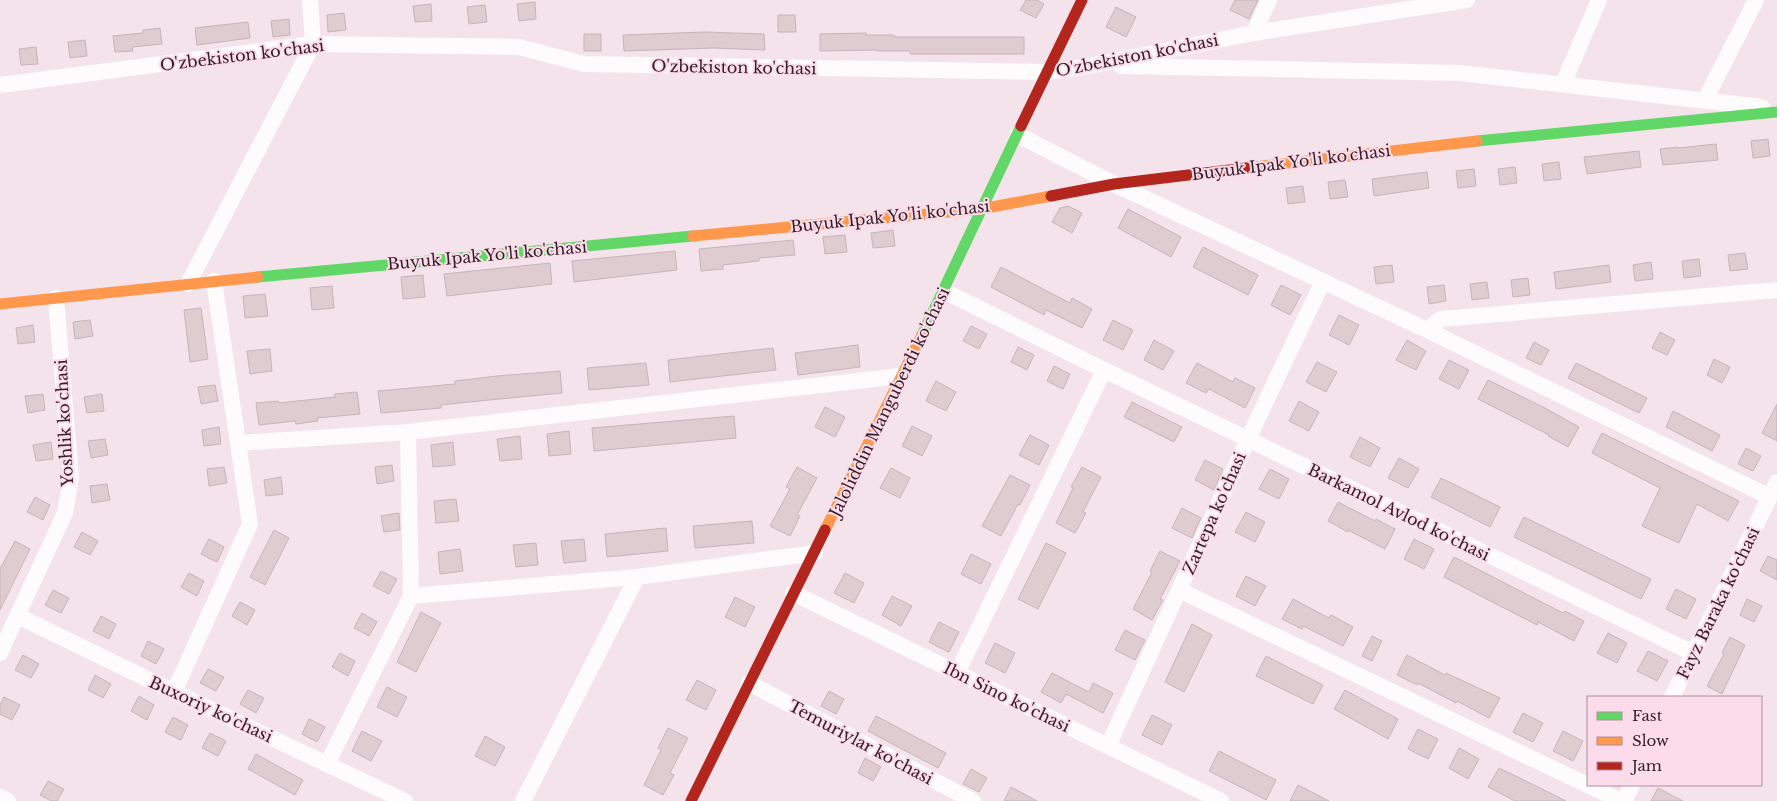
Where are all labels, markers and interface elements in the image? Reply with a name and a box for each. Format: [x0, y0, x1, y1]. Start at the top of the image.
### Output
street label: O'zbekiston ko'chasi [1054, 29, 1221, 81]
street label: O'zbekiston ko'chasi [159, 35, 326, 75]
street label: O'zbekiston ko'chasi [651, 56, 817, 78]
street label: Buyuk Ipak Yo'li ko'chasi [1190, 140, 1392, 184]
street label: Buyuk Ipak Yo'li ko'chasi [789, 196, 991, 236]
street label: Buyuk Ipak Yo'li ko'chasi [386, 236, 588, 274]
street label: Jaloliddin Manguberdi ko'chasi [824, 283, 954, 522]
street label: Yoshlik ko'chasi [51, 358, 77, 488]
street label: Zartepa ko'chasi [1178, 448, 1250, 577]
street label: Barkamol Avlod ko'chasi [1305, 459, 1494, 565]
street label: Fayz Baraka ko'chasi [1672, 523, 1764, 682]
street label: Ibn Sino ko'chasi [940, 658, 1074, 737]
street label: Buxoriy ko'chasi [146, 672, 276, 747]
street label: Temuriylar ko'chasi [785, 695, 937, 789]
legend [1587, 696, 1762, 786]
text: Fast [1632, 706, 1663, 725]
text: Slow [1632, 731, 1669, 750]
text: Jam [1630, 756, 1662, 775]

